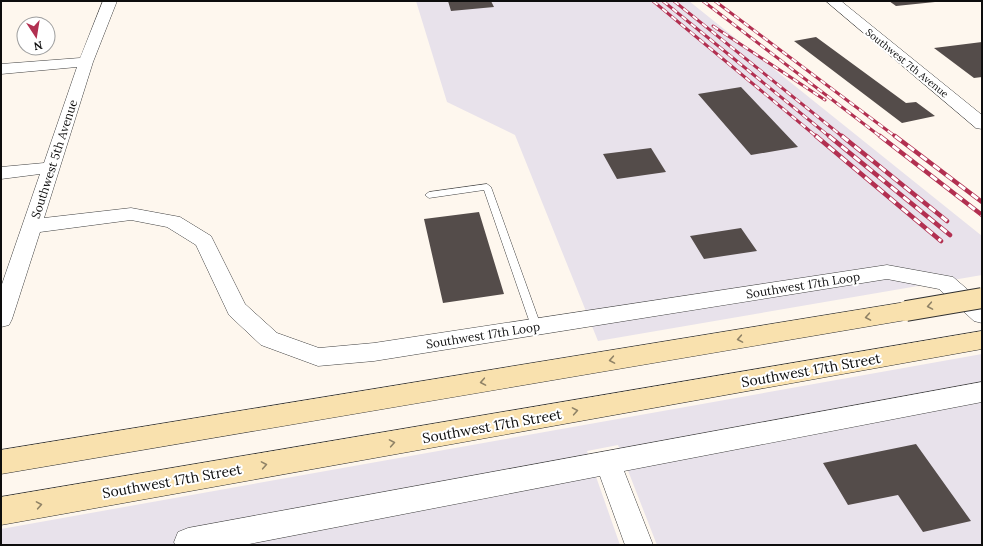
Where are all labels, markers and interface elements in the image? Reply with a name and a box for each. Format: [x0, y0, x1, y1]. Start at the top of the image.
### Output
north arrow [16, 16, 56, 56]
street label: Southwest 7th Avenue [863, 26, 951, 101]
text: N [32, 38, 44, 54]
street label: Southwest 5th Avenue [28, 97, 80, 220]
street label: Southwest 17th Loop [745, 269, 861, 301]
one-way arrow [927, 302, 934, 310]
one-way arrow [865, 312, 871, 321]
street label: Southwest 17th Loop [425, 319, 541, 351]
one-way arrow [737, 334, 743, 342]
street label: Southwest 17th Street [740, 349, 883, 391]
one-way arrow [608, 355, 615, 364]
one-way arrow [480, 377, 486, 385]
street label: Southwest 17th Street [421, 405, 564, 447]
one-way arrow [572, 407, 578, 416]
one-way arrow [389, 439, 395, 448]
street label: Southwest 17th Street [101, 460, 244, 502]
one-way arrow [261, 462, 267, 470]
one-way arrow [36, 501, 43, 509]

